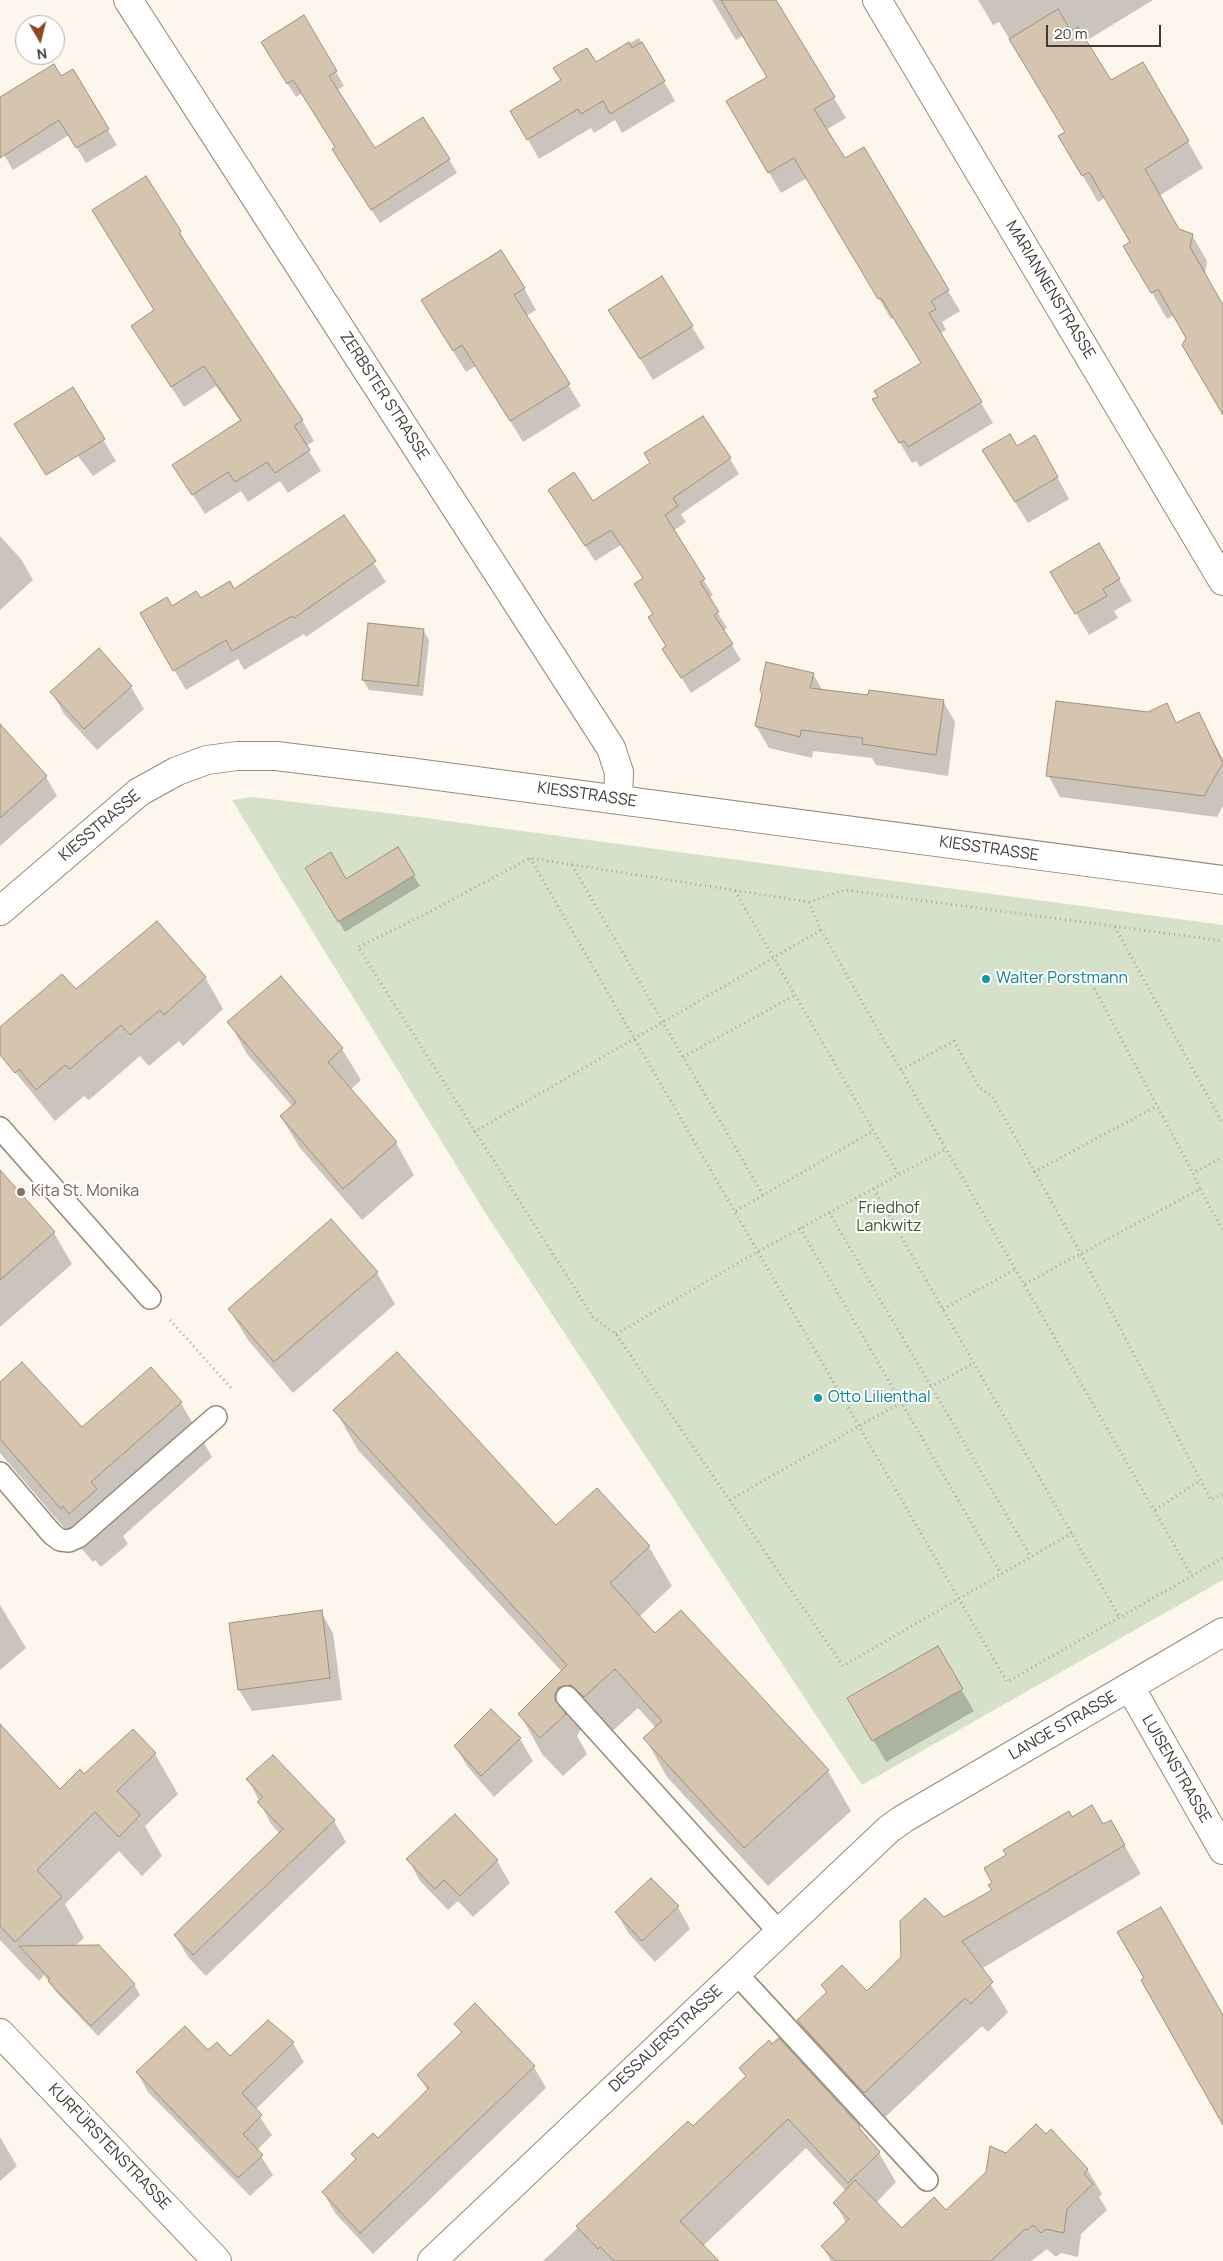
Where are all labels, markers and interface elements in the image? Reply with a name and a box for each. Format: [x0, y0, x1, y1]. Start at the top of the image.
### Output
north arrow [15, 15, 65, 65]
scale bar [1048, 15, 1163, 47]
text: 20 m [1054, 23, 1087, 44]
text: N [36, 44, 48, 64]
street label: MARIANNENSTRASSE [1001, 217, 1099, 363]
street label: ZERBSTER STRASSE [335, 328, 433, 464]
street label: KIESSTRASSE [536, 779, 638, 811]
street label: KIESSTRASSE [55, 786, 145, 866]
street label: KIESSTRASSE [938, 833, 1040, 865]
place label: Walter Porstmann [996, 969, 1128, 989]
marker: Walter Porstmann [980, 973, 992, 985]
place label: Kita St. Monika [31, 1182, 139, 1202]
marker: Kita St. Monika [15, 1186, 27, 1198]
park label: Friedhof Lankwitz [856, 1199, 922, 1237]
place label: Otto Lilienthal [828, 1388, 931, 1408]
marker: Otto Lilienthal [812, 1392, 824, 1404]
street label: LANGE STRASSE [1006, 1687, 1120, 1765]
street label: LUISENSTRASSE [1137, 1712, 1215, 1826]
street label: DESSAUERSTRASSE [605, 1981, 727, 2097]
street label: KURFÜRSTENSTRASSE [44, 2080, 174, 2214]

